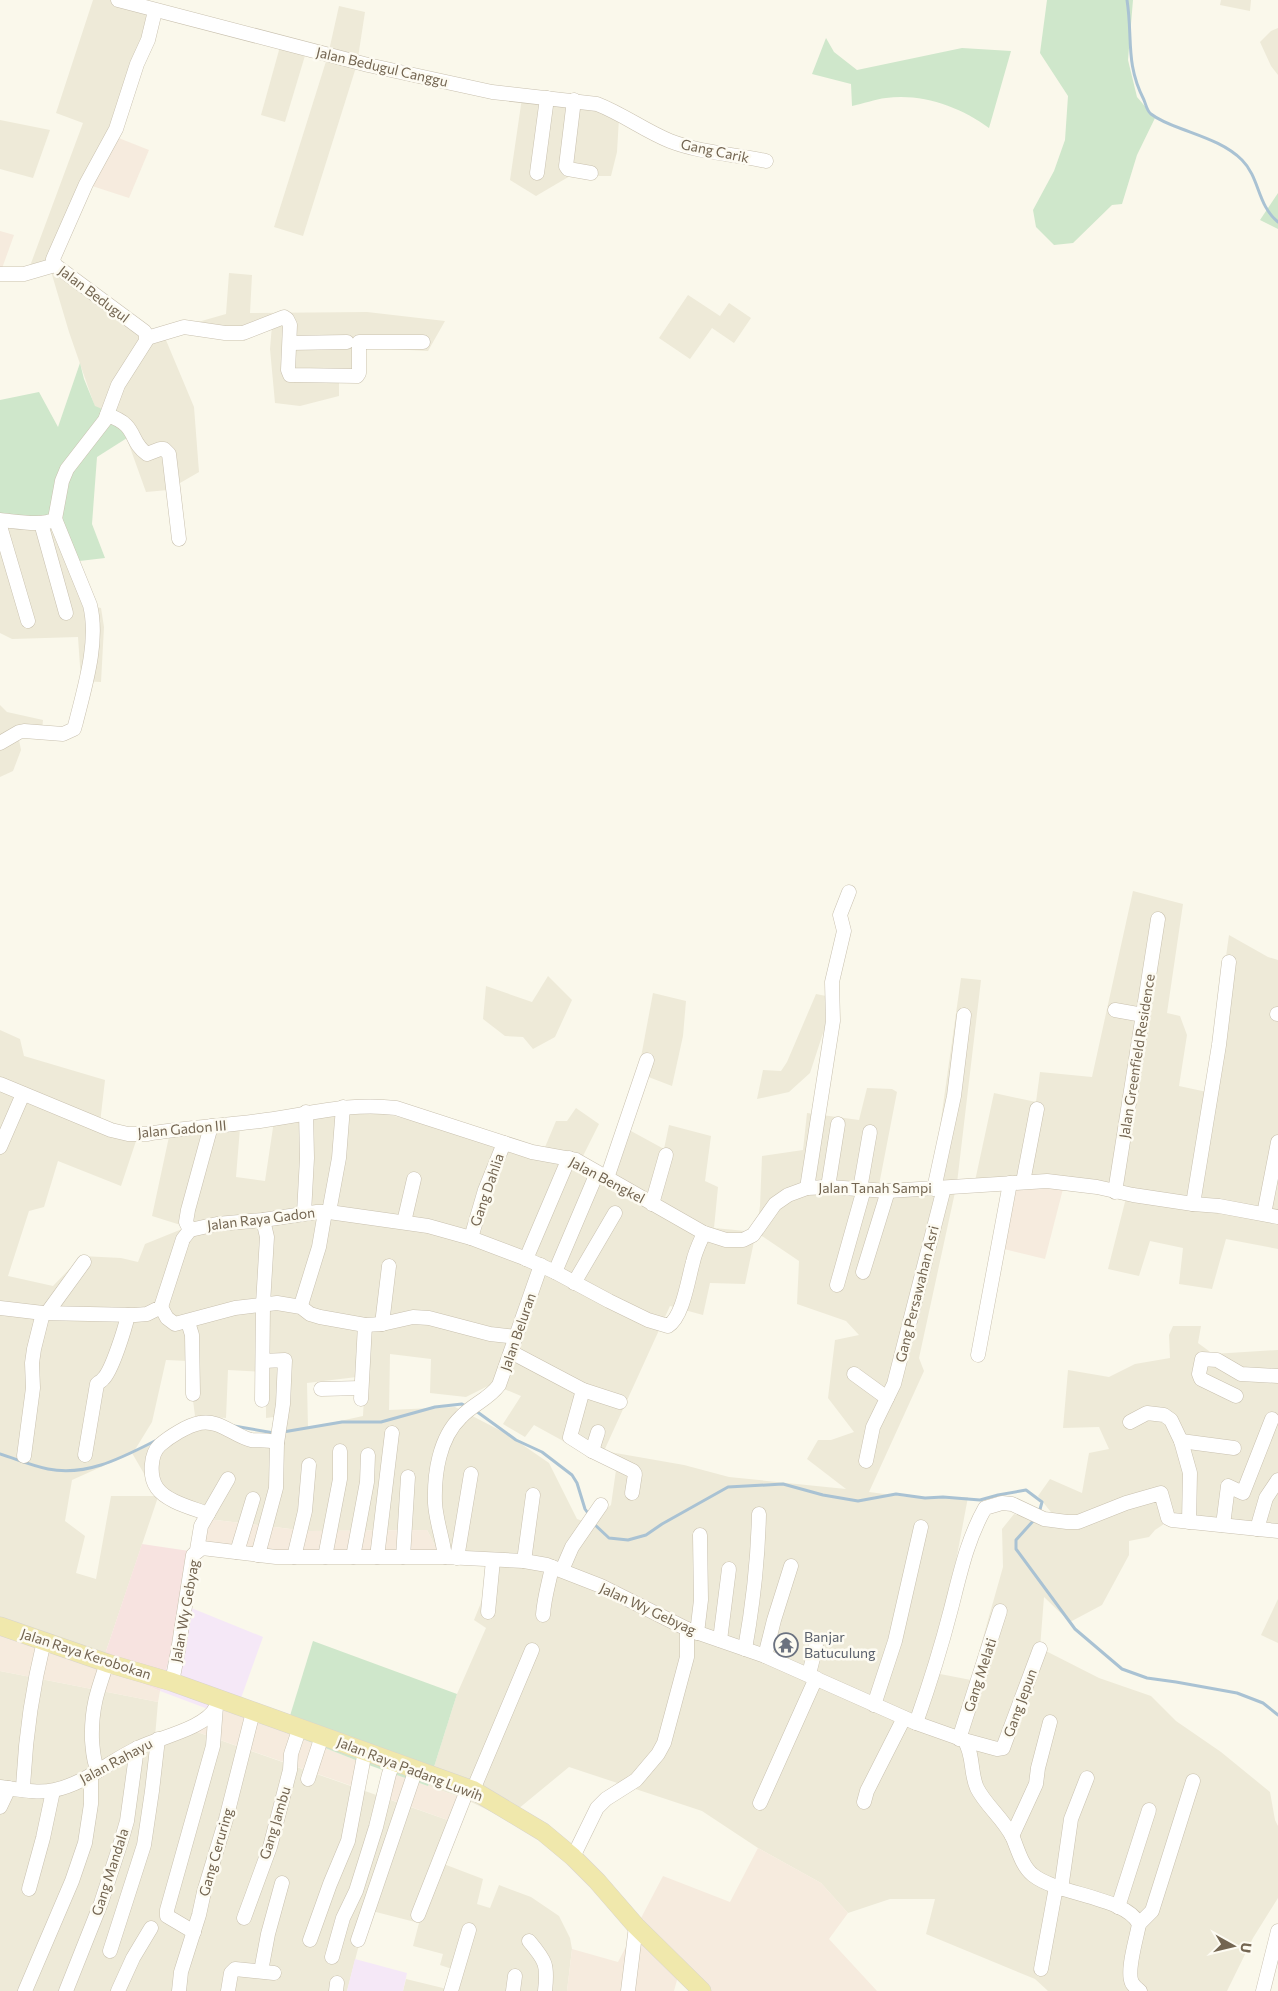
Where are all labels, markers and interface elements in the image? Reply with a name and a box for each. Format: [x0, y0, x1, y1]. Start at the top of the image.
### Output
street label: Jalan Bedugul Canggu [314, 43, 450, 90]
street label: Gang Carik [679, 135, 751, 166]
street label: Jalan Bedugul [56, 261, 133, 326]
street label: Jalan Greenfield Residence [1115, 972, 1158, 1139]
street label: Jalan Gadon III [137, 1116, 227, 1141]
street label: Gang Dahlia [466, 1151, 507, 1229]
street label: Jalan Bengkel [566, 1153, 648, 1207]
street label: Jalan Tanah Sampi [818, 1179, 932, 1196]
street label: Jalan Raya Gadon [206, 1203, 316, 1234]
street label: Gang Persawahan Asri [891, 1224, 942, 1364]
street label: Jalan Beluran [496, 1291, 539, 1373]
street label: Jalan Wy Gebyag [167, 1558, 202, 1664]
street label: Jalan Wy Gebyag [597, 1579, 700, 1639]
street label: Jalan Raya Kerobokan [19, 1624, 154, 1683]
place label: Banjar Batuculung [804, 1628, 876, 1661]
temple icon: Banjar Batuculung [773, 1632, 799, 1658]
street label: Gang Melati [960, 1636, 999, 1714]
street label: Gang Jepun [999, 1666, 1040, 1739]
street label: Jalan Raya Padang Luwih [335, 1733, 486, 1804]
street label: Jalan Rahayu [77, 1734, 155, 1787]
street label: Gang Jambu [255, 1784, 294, 1861]
street label: Gang Ceruring [195, 1805, 236, 1898]
street label: Gang Mandala [87, 1826, 132, 1918]
north arrow [1208, 1921, 1258, 1971]
text: U [1237, 1942, 1255, 1954]

